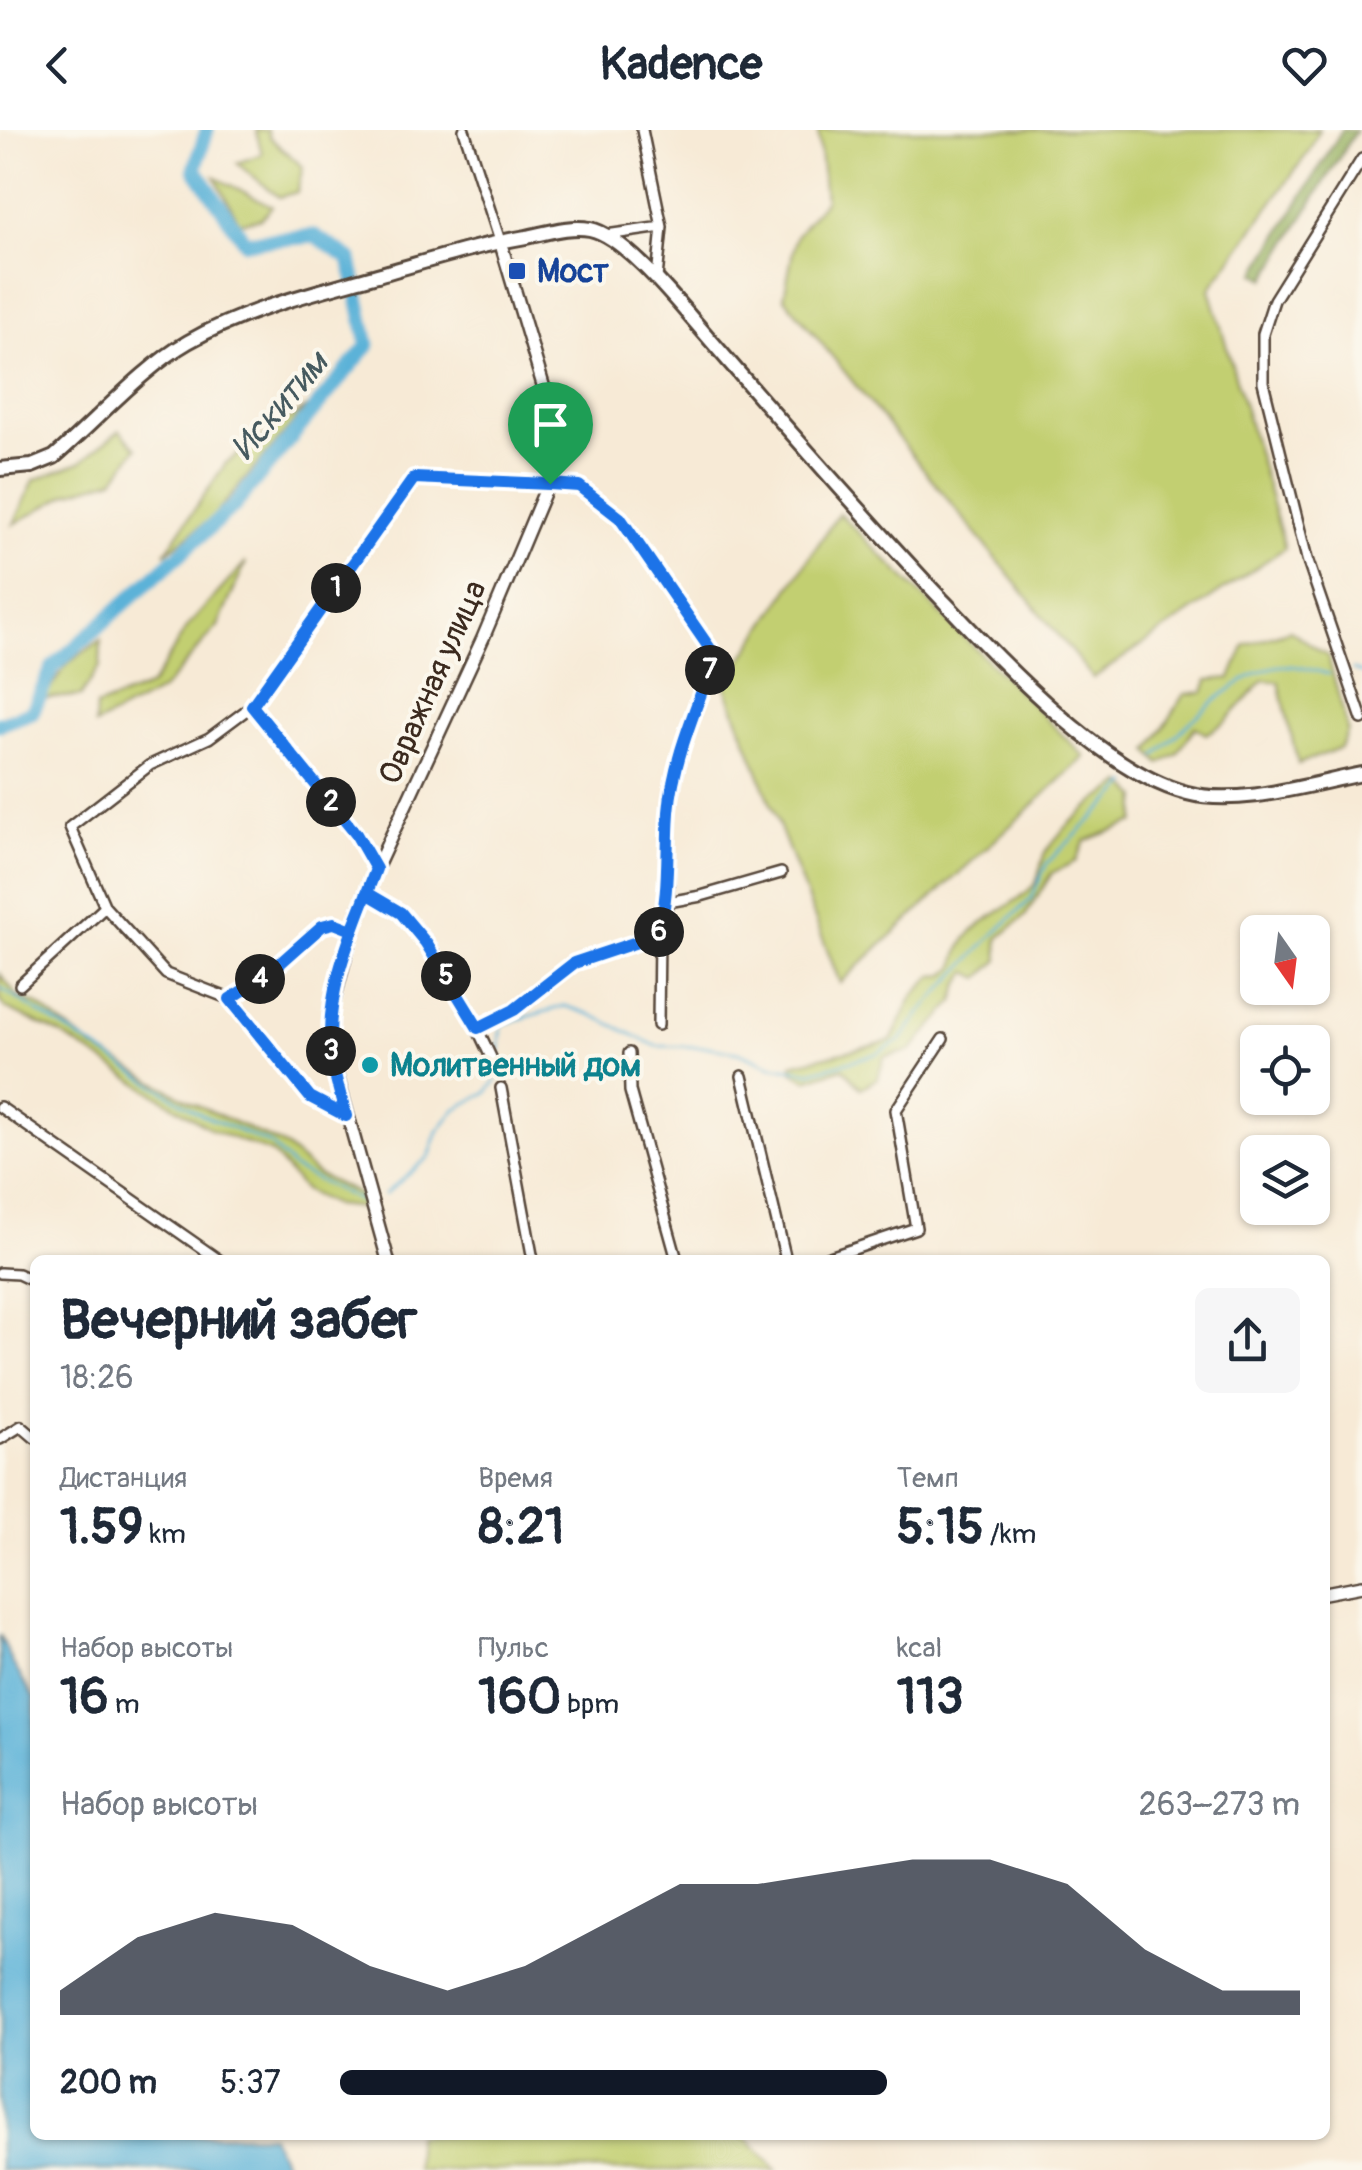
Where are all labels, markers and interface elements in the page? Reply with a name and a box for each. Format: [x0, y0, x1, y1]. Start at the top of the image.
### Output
text: Kadence [600, 37, 762, 93]
icon: back [30, 38, 85, 93]
icon: heart [1277, 38, 1332, 93]
place label: Мост [537, 252, 610, 292]
marker: Мост [506, 260, 528, 282]
water label: Искитим [222, 340, 340, 469]
pin [508, 382, 593, 485]
icon: arrive [523, 397, 578, 452]
pin: 1 [311, 563, 361, 613]
text: 1 [331, 570, 341, 605]
street label: Овражная улица [370, 574, 496, 791]
pin: 7 [685, 645, 735, 695]
text: 7 [703, 652, 717, 687]
pin: 2 [306, 777, 356, 827]
text: 2 [323, 784, 339, 819]
pin: 6 [634, 907, 684, 957]
text: 6 [651, 914, 667, 949]
north arrow [1240, 915, 1330, 1005]
map controls [1240, 915, 1330, 1225]
pin: 5 [421, 951, 471, 1001]
pin: 4 [235, 954, 285, 1004]
text: 5 [438, 958, 454, 993]
text: 4 [252, 961, 268, 996]
button: locate [1240, 1025, 1330, 1115]
pin: 3 [306, 1026, 356, 1076]
text: 3 [323, 1033, 339, 1068]
place label: Молитвенный дом [390, 1046, 641, 1086]
marker: Молитвенный дом [359, 1054, 381, 1076]
button: layers [1240, 1135, 1330, 1225]
text: Вечерний забег [60, 1286, 417, 1355]
button: share [1195, 1288, 1300, 1393]
text: 18:26 [60, 1358, 134, 1398]
text: Дистанция [60, 1461, 187, 1496]
text: Время [478, 1461, 553, 1496]
text: Темп [897, 1461, 959, 1496]
text: 1.59 [60, 1496, 143, 1559]
text: 8:21 [478, 1496, 564, 1559]
text: 5:15 [897, 1496, 984, 1559]
text: km [143, 1517, 186, 1552]
text: /km [984, 1517, 1036, 1552]
text: Набор высоты [60, 1631, 233, 1666]
text: Пульс [478, 1631, 549, 1666]
text: kcal [897, 1631, 942, 1666]
text: 16 [60, 1666, 109, 1729]
text: 160 [478, 1666, 561, 1729]
text: 113 [897, 1666, 964, 1729]
text: m [109, 1687, 140, 1722]
text: bpm [561, 1687, 619, 1722]
text: Набор высоты [60, 1785, 258, 1825]
text: 263–273 m [1139, 1785, 1300, 1825]
text: 200 m [60, 2063, 157, 2103]
text: 5:37 [220, 2063, 281, 2103]

